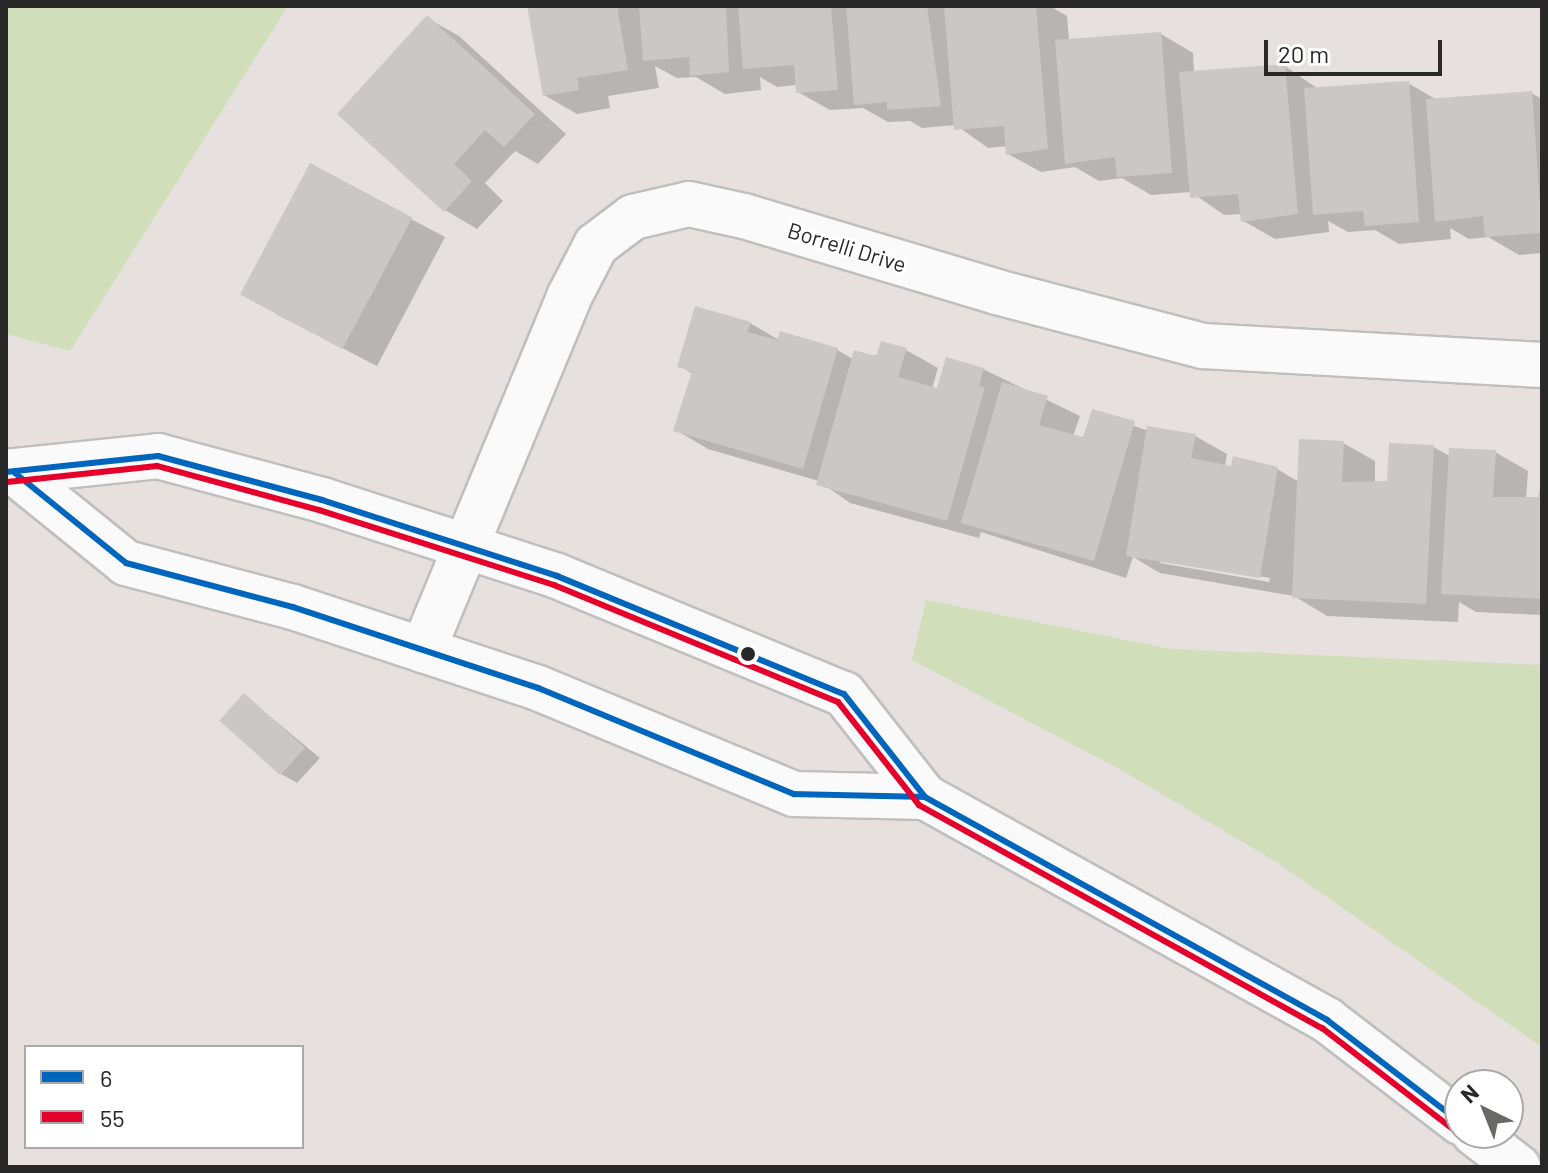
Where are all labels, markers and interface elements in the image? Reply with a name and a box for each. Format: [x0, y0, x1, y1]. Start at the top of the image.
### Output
scale bar [1268, 24, 1446, 74]
text: 20 m [1278, 39, 1329, 68]
street label: Borrelli Drive [785, 216, 909, 278]
unlabelled marker [740, 646, 756, 662]
legend [24, 1045, 304, 1149]
text: 6 [100, 1063, 112, 1092]
north arrow [1444, 1069, 1524, 1149]
text: N [1455, 1078, 1483, 1107]
text: 55 [100, 1103, 125, 1132]

